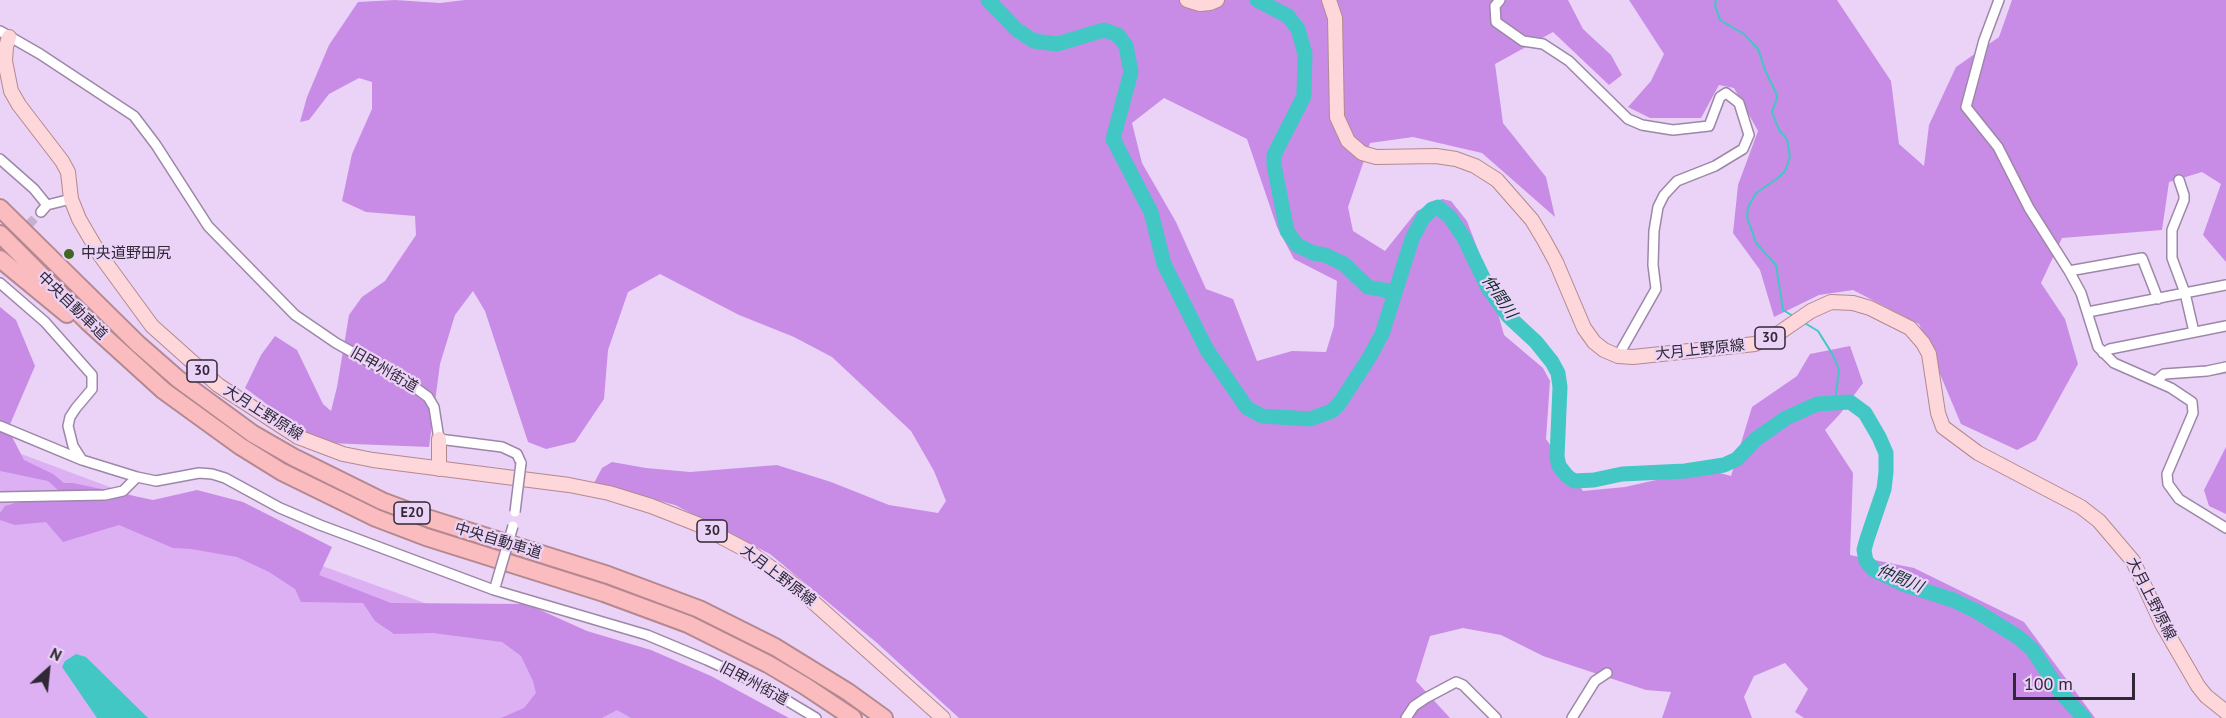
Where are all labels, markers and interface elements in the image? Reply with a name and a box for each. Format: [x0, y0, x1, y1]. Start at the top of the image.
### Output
place label: 中央道野田尻 [81, 245, 171, 263]
marker: 中央道野田尻 [62, 247, 76, 261]
street label: 中央自動車道 [33, 268, 111, 344]
water label: 仲間川 [1477, 272, 1521, 322]
road number: 30 [1755, 327, 1785, 349]
street label: 大月上野原線 [1654, 336, 1746, 364]
street label: 旧甲州街道 [347, 343, 421, 397]
road number: 30 [187, 360, 217, 382]
street label: 大月上野原線 [220, 382, 306, 444]
road number: E20 [394, 502, 430, 524]
street label: 中央自動車道 [452, 519, 544, 563]
road number: 30 [697, 520, 727, 542]
street label: 大月上野原線 [737, 542, 819, 610]
street label: 大月上野原線 [2123, 555, 2179, 643]
water label: 仲間川 [1874, 561, 1926, 597]
north arrow [18, 640, 78, 700]
text: N [47, 643, 65, 665]
street label: 旧甲州街道 [717, 658, 791, 710]
scale bar [2016, 661, 2138, 699]
text: 100 m [2024, 672, 2073, 695]

